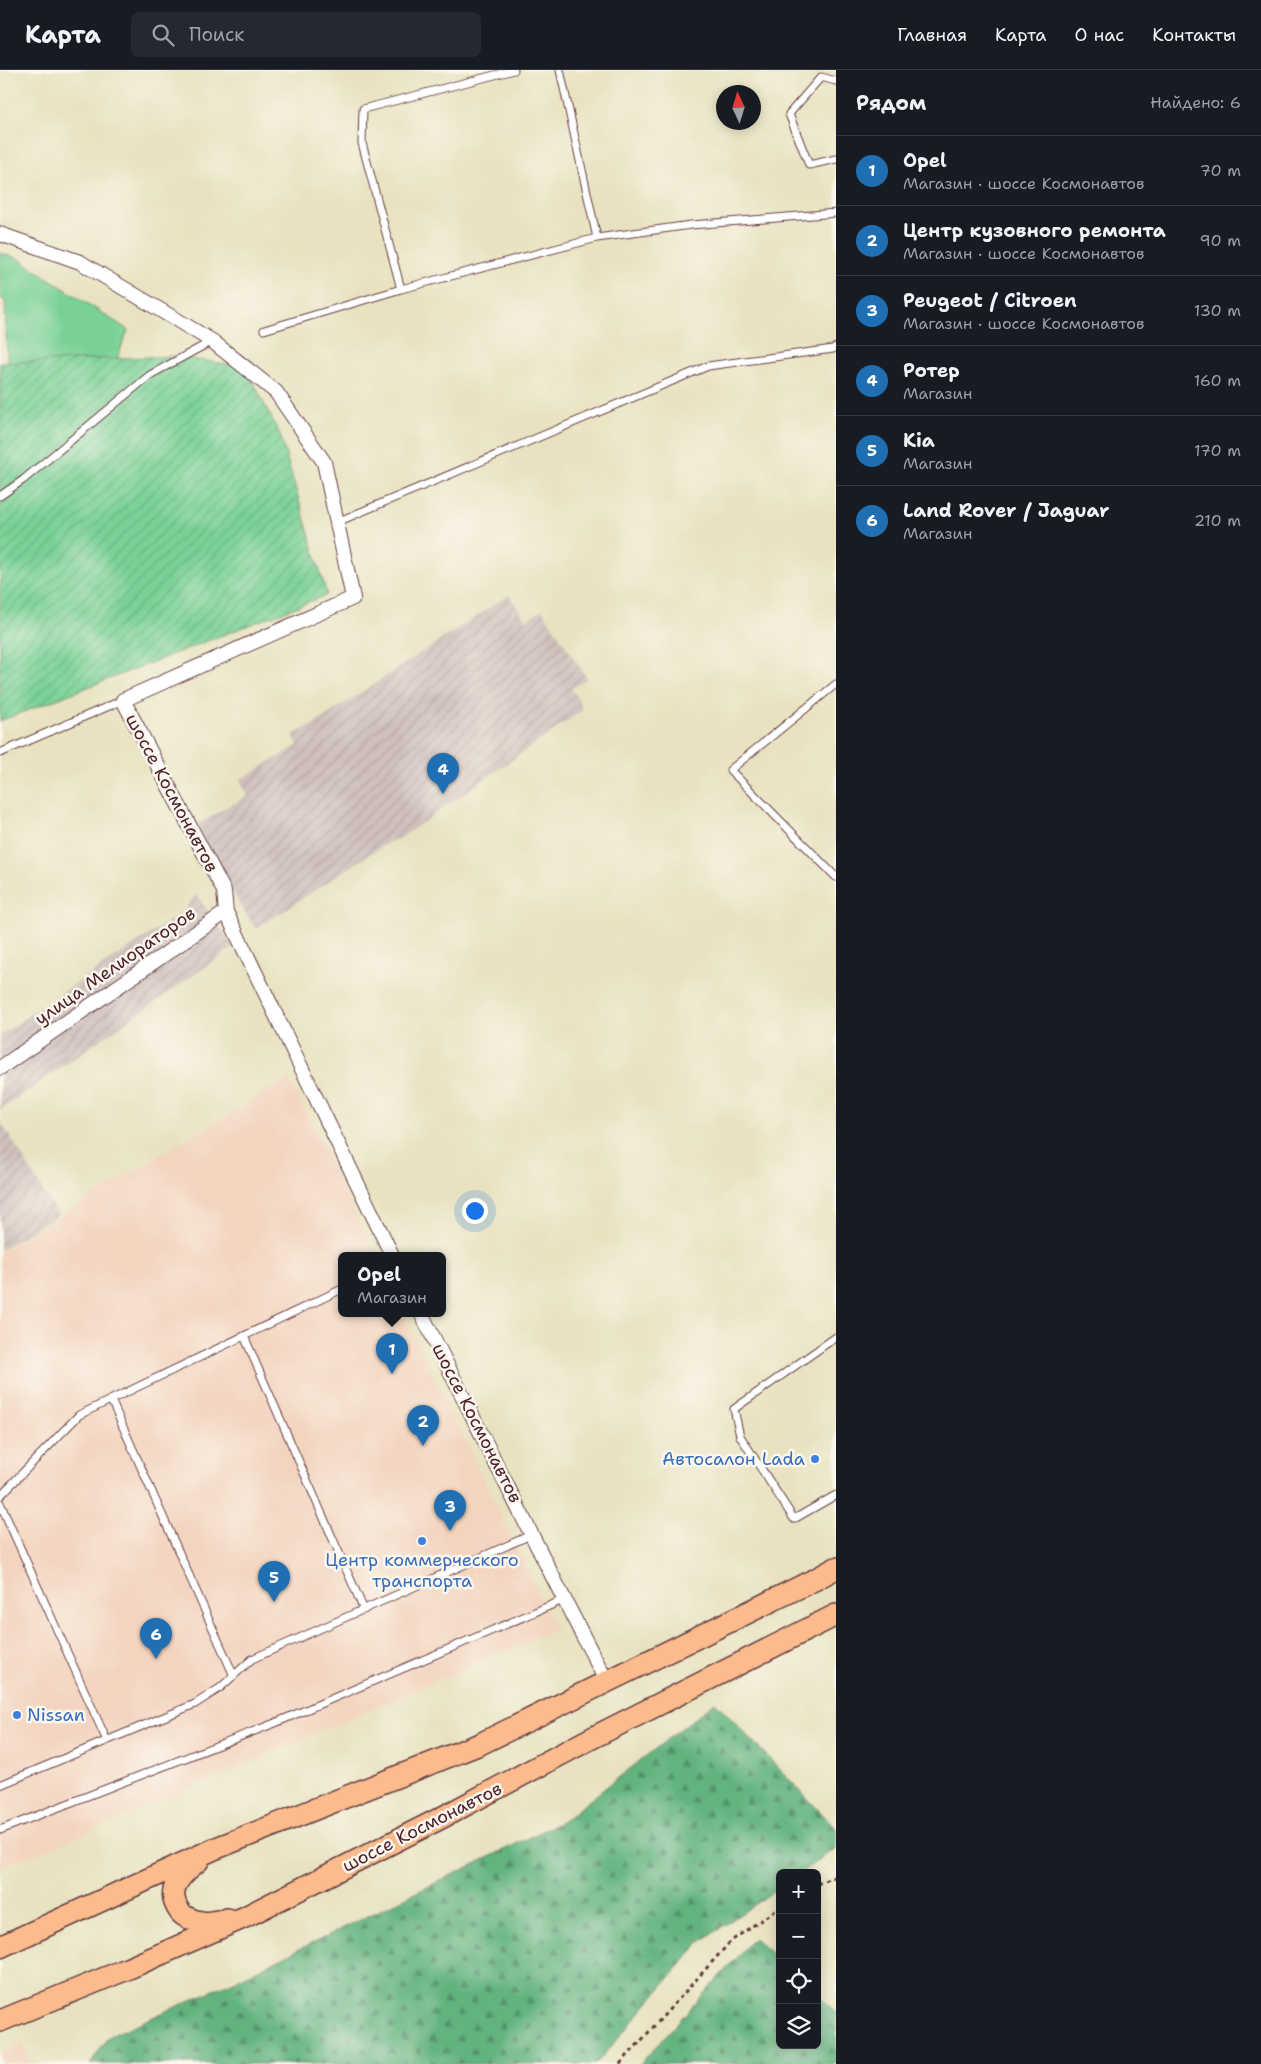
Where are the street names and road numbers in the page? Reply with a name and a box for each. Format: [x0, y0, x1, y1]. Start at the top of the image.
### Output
street label: шоссе Космонавтов [120, 710, 224, 876]
street label: улица Мелиораторов [30, 901, 200, 1031]
street label: шоссе Космонавтов [426, 1339, 528, 1507]
street label: шоссе Космонавтов [338, 1776, 506, 1878]

